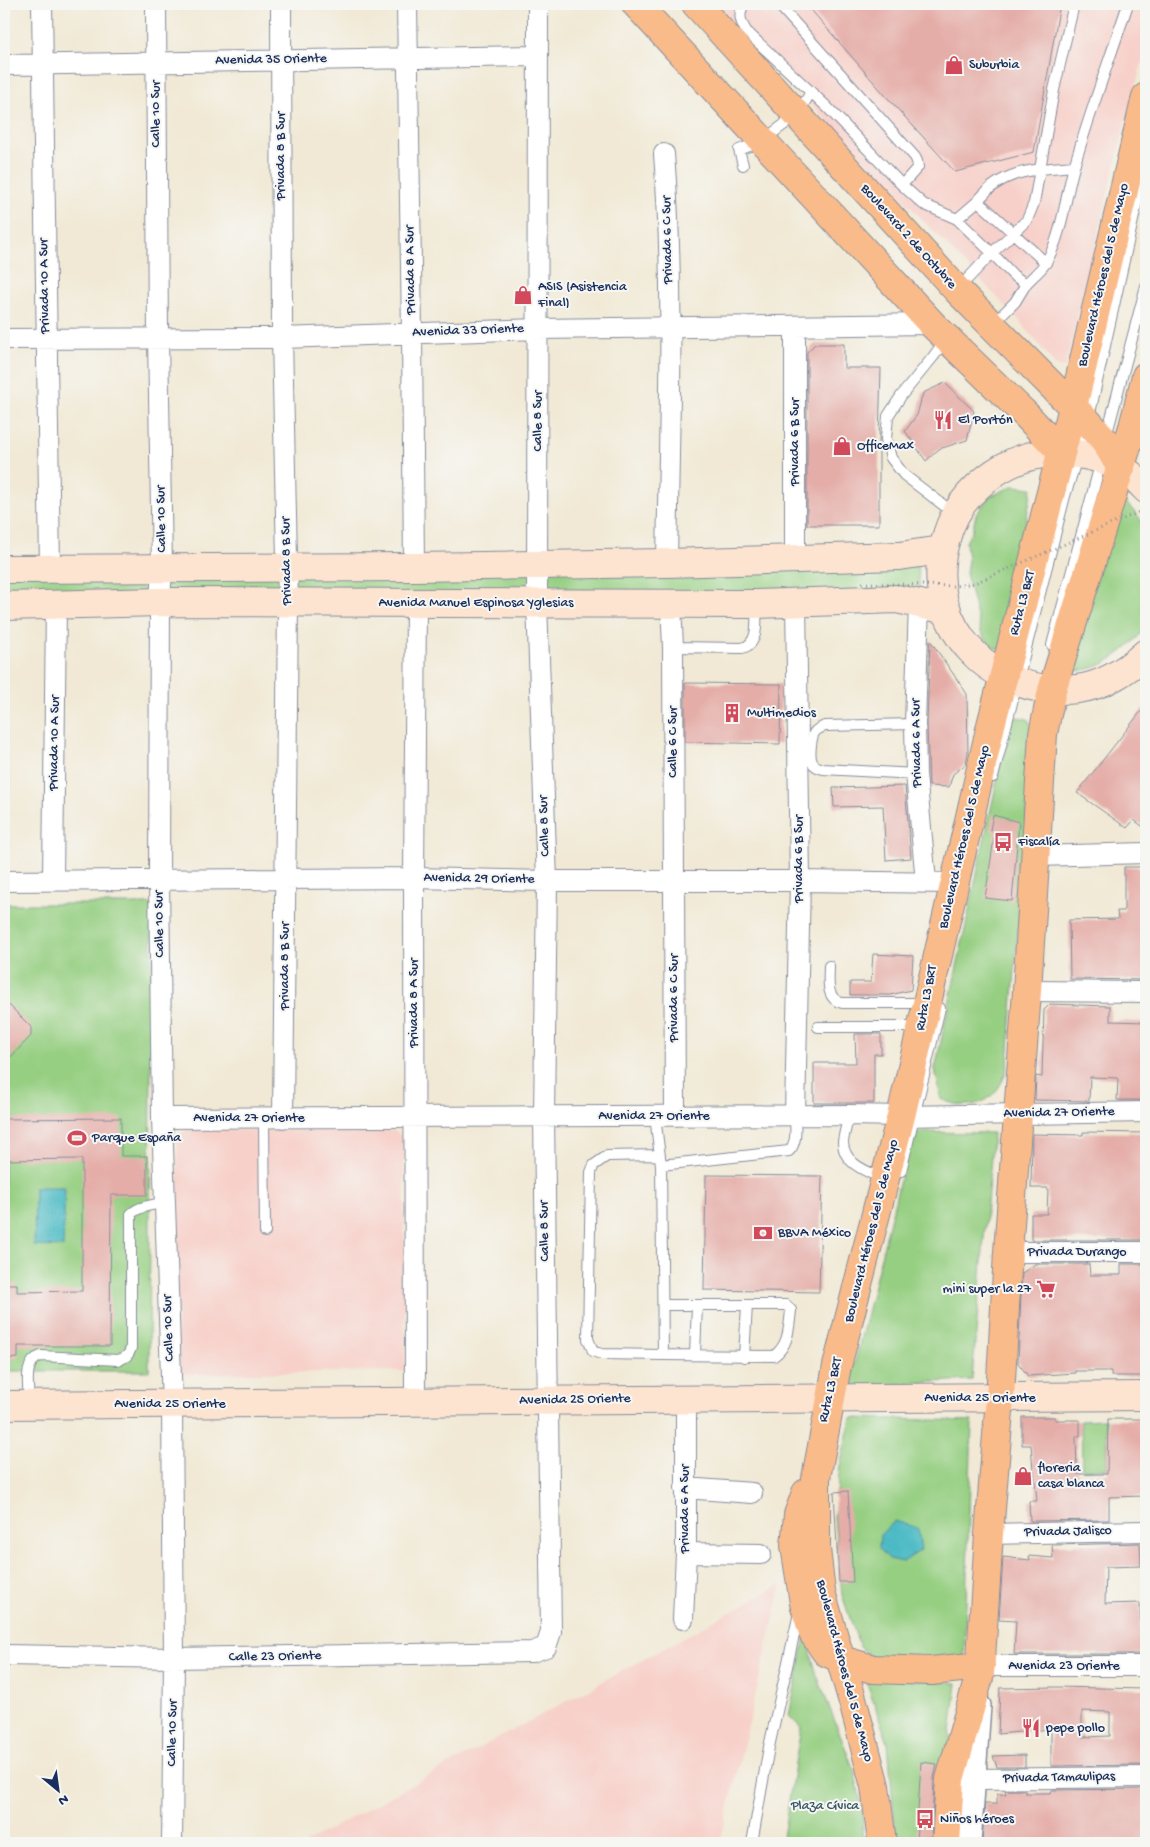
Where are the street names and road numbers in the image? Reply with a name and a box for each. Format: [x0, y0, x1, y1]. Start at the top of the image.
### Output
street label: Avenida 35 Oriente [215, 51, 328, 69]
street label: Calle 10 Sur [148, 79, 165, 148]
street label: Privada 8 B Sur [273, 111, 290, 201]
street label: Boulevard 2 de Octubre [856, 180, 960, 294]
street label: Boulevard Héroes del 5 de Mayo [1074, 182, 1133, 369]
street label: Privada 6 C Sur [659, 195, 677, 285]
street label: Privada 8 A Sur [402, 224, 420, 316]
street label: Privada 10 A Sur [36, 237, 54, 335]
street label: Avenida 33 Oriente [412, 321, 525, 341]
street label: Calle 8 Sur [530, 389, 547, 452]
street label: Privada 6 B Sur [787, 397, 804, 487]
street label: Calle 10 Sur [153, 484, 171, 553]
street label: Privada 8 B Sur [278, 516, 296, 606]
street label: Ruta L3 BRT [1006, 568, 1040, 637]
street label: Avenida Manuel Espinosa Yglesias [379, 595, 574, 612]
street label: Privada 10 A Sur [46, 694, 64, 792]
street label: Privada 6 A Sur [908, 697, 926, 789]
street label: Calle 6 C Sur [665, 705, 682, 778]
street label: Boulevard Héroes del 5 de Mayo [935, 744, 994, 931]
street label: Calle 8 Sur [535, 794, 555, 857]
street label: Privada 6 B Sur [791, 814, 808, 904]
street label: Avenida 29 Oriente [423, 870, 535, 888]
street label: Calle 10 Sur [151, 889, 169, 958]
street label: Privada 8 B Sur [277, 921, 294, 1011]
street label: Privada 6 C Sur [666, 953, 683, 1043]
street label: Privada 8 A Sur [406, 957, 423, 1049]
street label: Ruta L3 BRT [912, 963, 942, 1032]
street label: Avenida 27 Oriente [1003, 1104, 1116, 1122]
street label: Avenida 27 Oriente [598, 1108, 710, 1125]
street label: Avenida 27 Oriente [193, 1110, 305, 1127]
street label: Boulevard Héroes del 5 de Mayo [841, 1138, 903, 1325]
street label: Calle 8 Sur [536, 1199, 554, 1262]
street label: Privada Durango [1026, 1244, 1127, 1261]
street label: Calle 10 Sur [159, 1293, 179, 1362]
street label: Ruta L3 BRT [815, 1355, 847, 1424]
street label: Avenida 25 Oriente [924, 1390, 1036, 1407]
street label: Avenida 25 Oriente [519, 1391, 632, 1409]
street label: Avenida 25 Oriente [114, 1396, 226, 1413]
street label: Privada 6 A Sur [677, 1463, 694, 1554]
street label: Privada Jalisco [1023, 1523, 1112, 1541]
street label: Boulevard Héroes del 5 de Mayo [811, 1577, 877, 1764]
street label: Calle 23 Oriente [228, 1648, 322, 1666]
street label: Avenida 23 Oriente [1008, 1658, 1120, 1675]
street label: Calle 10 Sur [164, 1698, 182, 1767]
street label: Privada Tamaulipas [1002, 1769, 1116, 1787]

